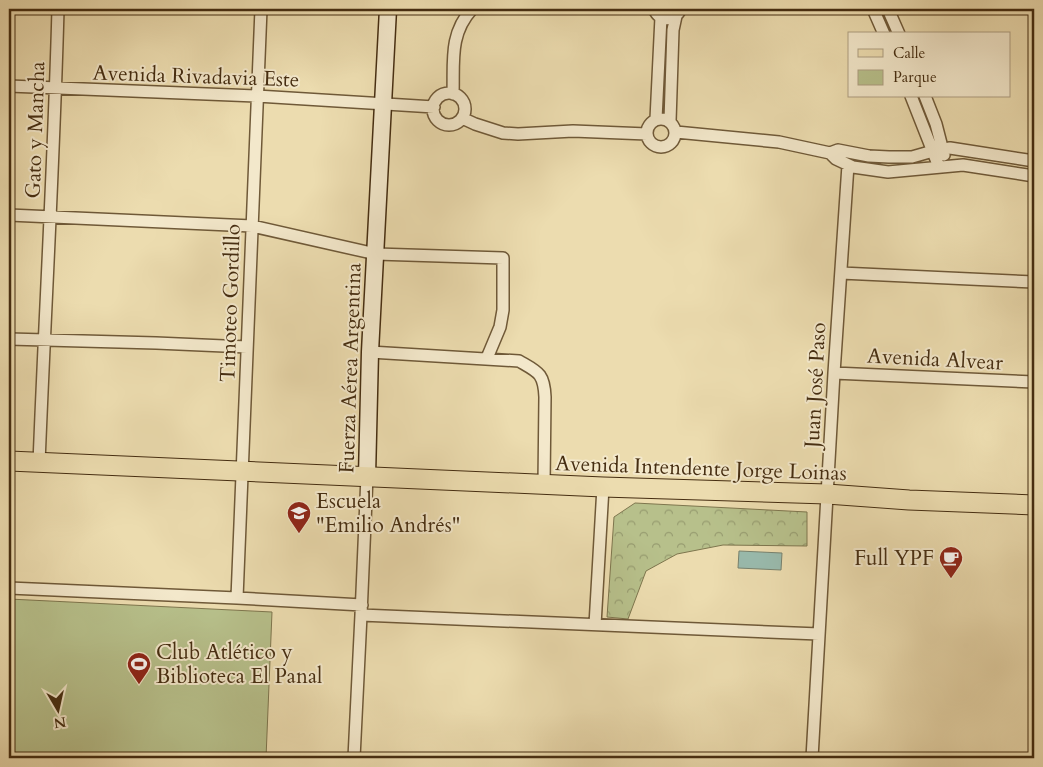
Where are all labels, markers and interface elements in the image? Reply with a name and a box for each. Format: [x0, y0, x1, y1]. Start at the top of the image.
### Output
legend [848, 32, 1010, 98]
text: Calle [893, 43, 926, 63]
street label: Avenida Rivadavia Este [92, 58, 300, 95]
street label: Gato y Mancha [19, 61, 52, 199]
text: Parque [893, 67, 937, 87]
street label: Timoteo Gordillo [213, 223, 248, 383]
street label: Fuerza Aérea Argentina [332, 262, 369, 474]
street label: Juan José Paso [798, 321, 833, 452]
street label: Avenida Alvear [866, 341, 1004, 378]
street label: Avenida Intendente Jorge Loinas [555, 449, 847, 488]
place label: Escuela "Emilio Andrés" [316, 487, 460, 540]
school or university icon: Escuela "Emilio Andrés" [286, 500, 312, 534]
place label: Full YPF [854, 544, 934, 573]
cafe icon: Full YPF [938, 545, 964, 579]
place label: Club Atlético y Biblioteca El Panal [156, 638, 322, 691]
sports icon: Club Atlético y Biblioteca El Panal [126, 651, 152, 685]
north arrow [32, 684, 82, 734]
text: N [52, 712, 67, 733]

